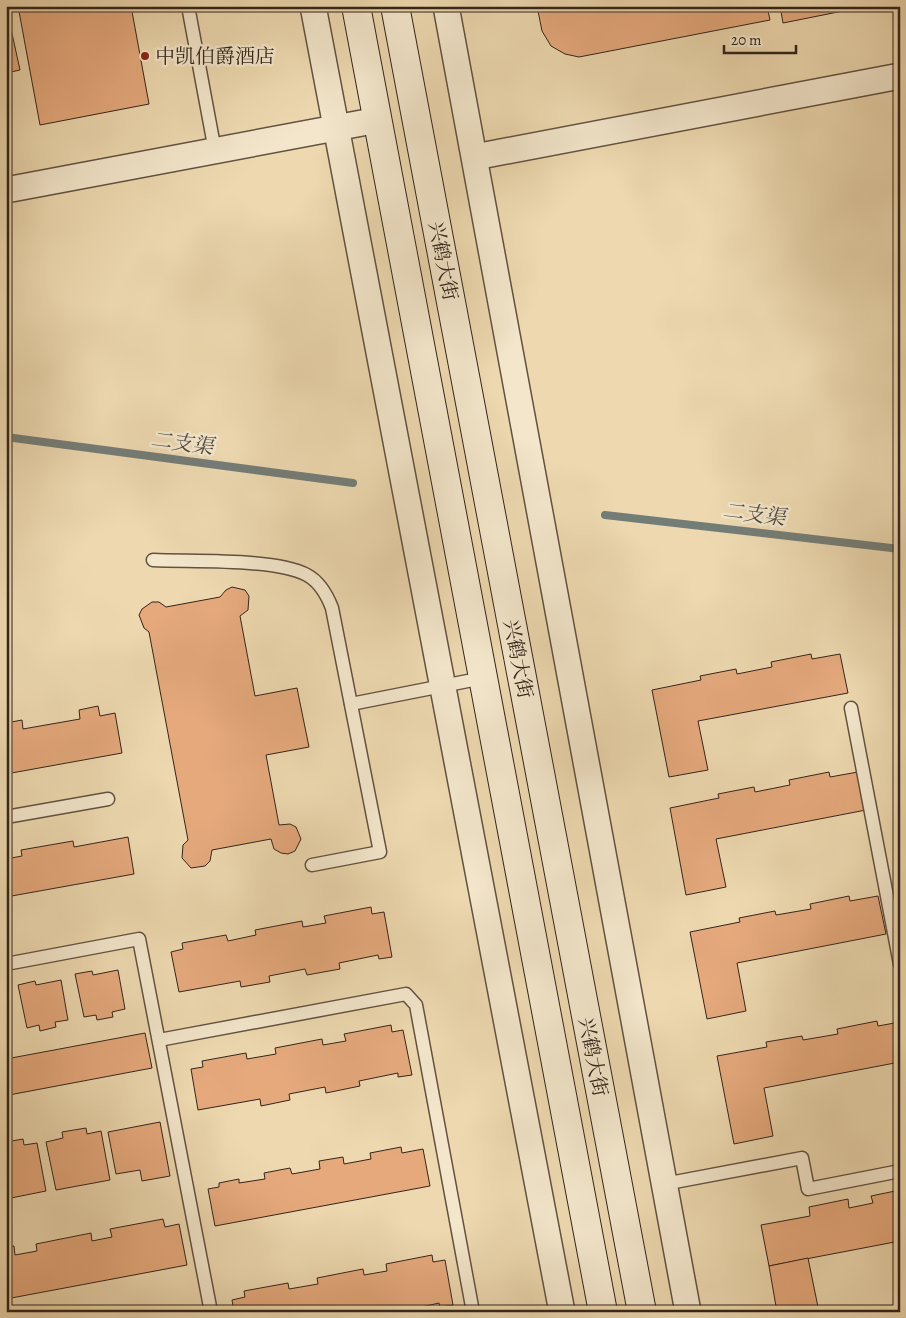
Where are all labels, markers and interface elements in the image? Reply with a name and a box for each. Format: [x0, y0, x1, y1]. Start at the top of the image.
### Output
scale bar [724, 22, 796, 54]
text: 20 m [731, 30, 762, 50]
place label: 中凯伯爵酒店 [155, 43, 275, 70]
marker: 中凯伯爵酒店 [139, 50, 151, 62]
street label: 兴鹤大街 [422, 219, 464, 303]
water label: 二支渠 [149, 425, 218, 461]
water label: 二支渠 [721, 496, 790, 532]
street label: 兴鹤大街 [497, 617, 539, 701]
street label: 兴鹤大街 [572, 1015, 614, 1099]

